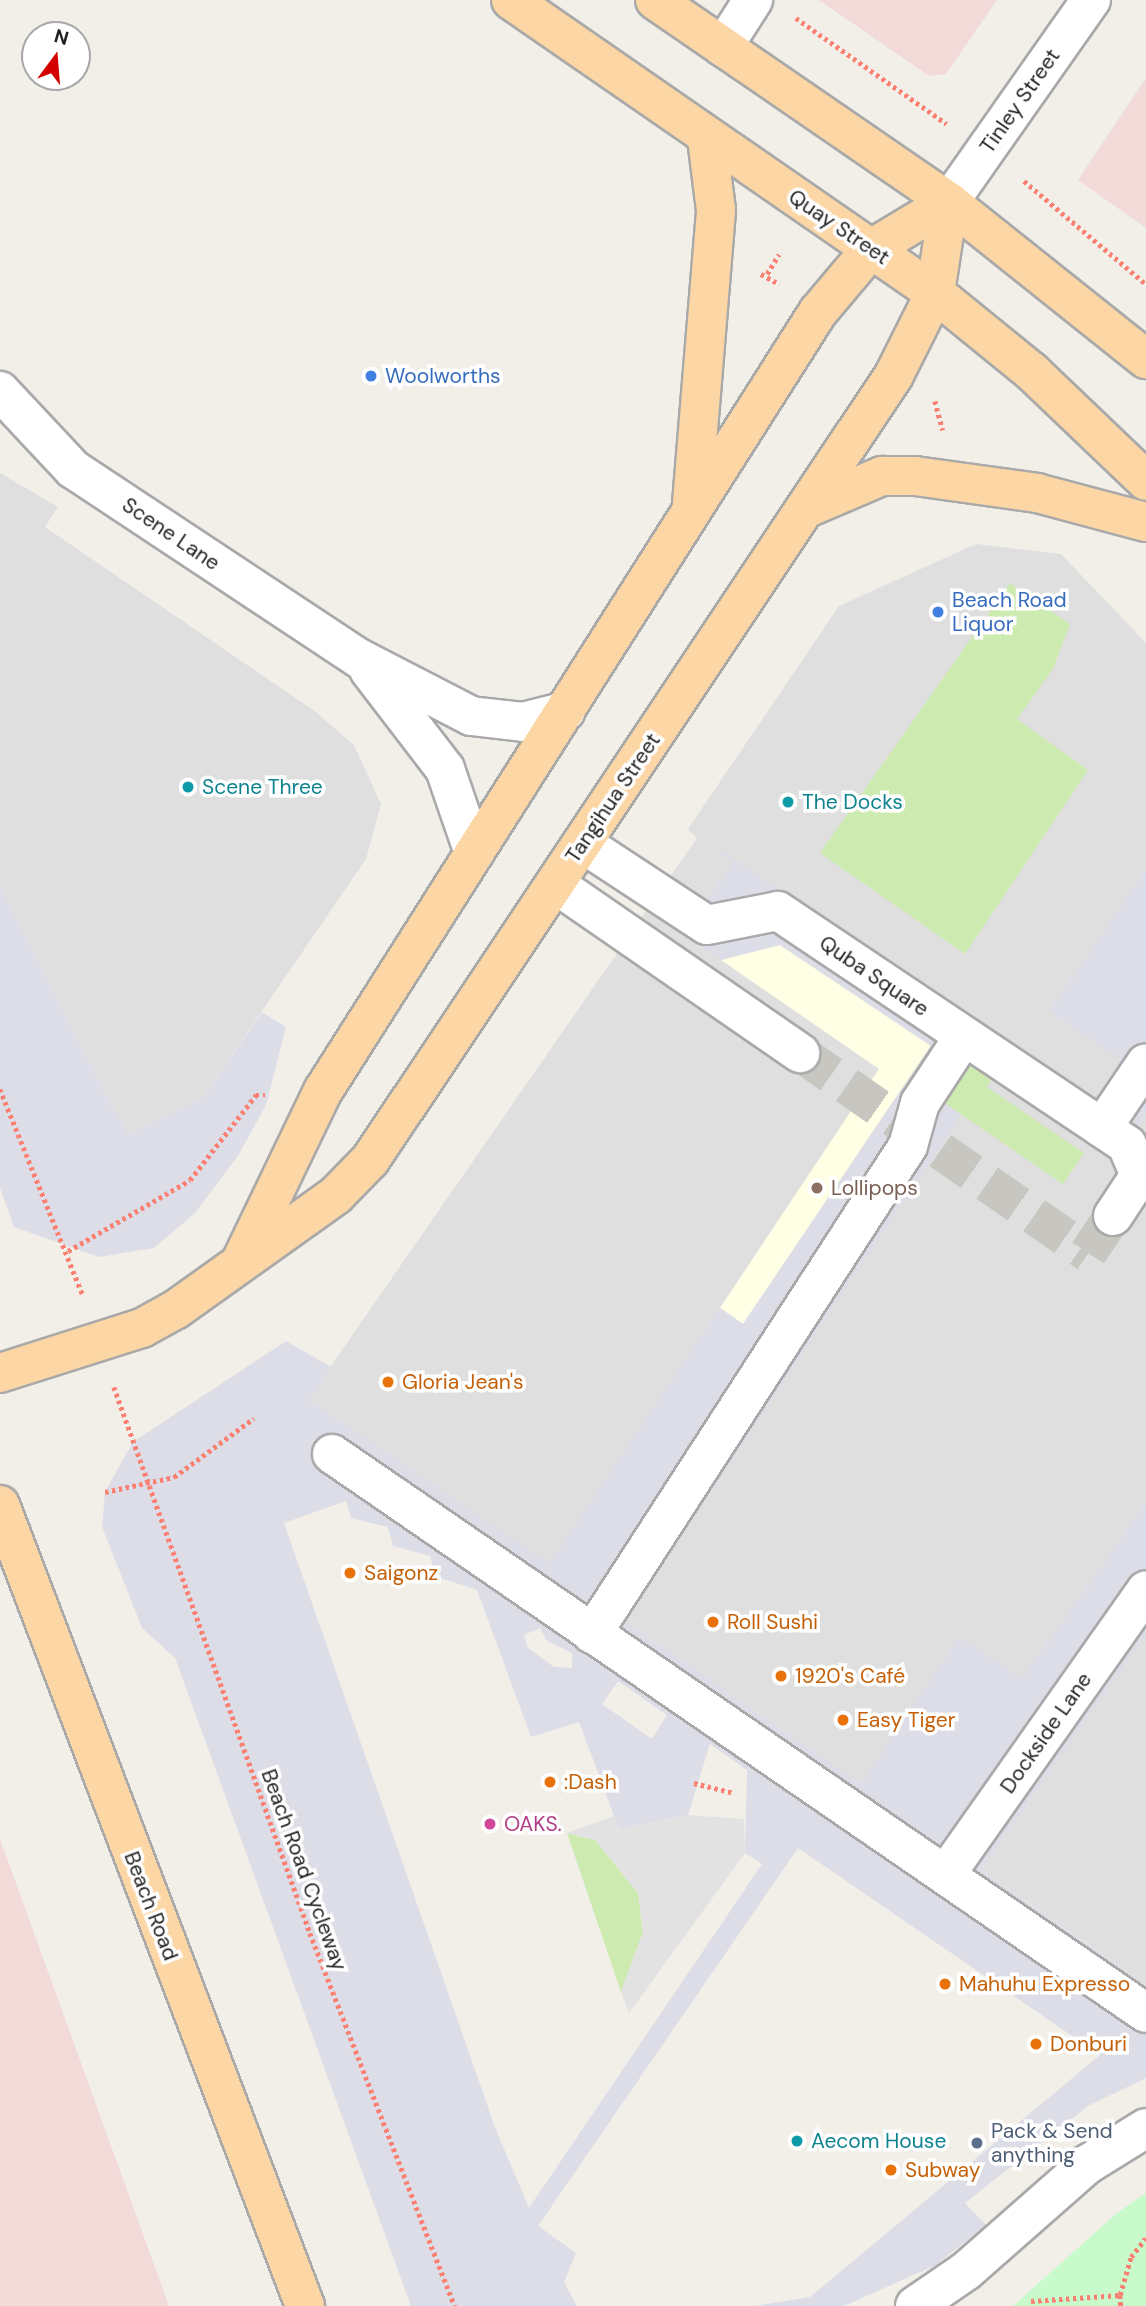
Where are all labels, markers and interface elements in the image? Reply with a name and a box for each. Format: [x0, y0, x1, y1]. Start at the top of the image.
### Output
north arrow [21, 21, 91, 91]
text: N [51, 23, 71, 51]
street label: Tinley Street [975, 44, 1065, 158]
street label: Quay Street [784, 184, 894, 270]
place label: Woolworths [385, 363, 501, 389]
marker: Woolworths [363, 368, 379, 384]
street label: Scene Lane [117, 492, 225, 576]
place label: Beach Road Liquor [952, 587, 1067, 637]
marker: Beach Road Liquor [930, 604, 946, 620]
street label: Tangihua Street [560, 728, 666, 868]
place label: Scene Three [202, 774, 323, 800]
marker: Scene Three [180, 779, 196, 795]
place label: The Docks [802, 789, 903, 815]
marker: The Docks [780, 794, 796, 810]
street label: Quba Square [814, 930, 934, 1022]
place label: Lollipops [831, 1175, 918, 1201]
marker: Lollipops [809, 1180, 825, 1196]
place label: Gloria Jean's [402, 1369, 524, 1395]
marker: Gloria Jean's [380, 1374, 396, 1390]
place label: Saigonz [364, 1560, 438, 1586]
marker: Saigonz [342, 1565, 358, 1581]
place label: Roll Sushi [727, 1609, 818, 1635]
marker: Roll Sushi [705, 1614, 721, 1630]
place label: 1920's Café [795, 1663, 905, 1689]
marker: 1920's Café [773, 1668, 789, 1684]
street label: Dockside Lane [995, 1668, 1097, 1798]
place label: Easy Tiger [857, 1707, 955, 1733]
marker: Easy Tiger [835, 1712, 851, 1728]
street label: Beach Road Cycleway [256, 1766, 352, 1974]
place label: :Dash [564, 1769, 617, 1795]
marker: :Dash [542, 1774, 558, 1790]
place label: OAKS. [504, 1811, 562, 1837]
marker: OAKS. [482, 1816, 498, 1832]
street label: Beach Road [119, 1848, 183, 1964]
place label: Mahuhu Expresso [959, 1971, 1130, 1997]
marker: Mahuhu Expresso [937, 1976, 953, 1992]
place label: Donburi [1050, 2031, 1127, 2057]
marker: Donburi [1028, 2036, 1044, 2052]
place label: Pack & Send anything [991, 2118, 1113, 2168]
place label: Aecom House [811, 2128, 946, 2154]
marker: Aecom House [789, 2133, 805, 2149]
marker: Pack & Send anything [969, 2135, 985, 2151]
place label: Subway [905, 2157, 980, 2183]
marker: Subway [883, 2162, 899, 2178]

